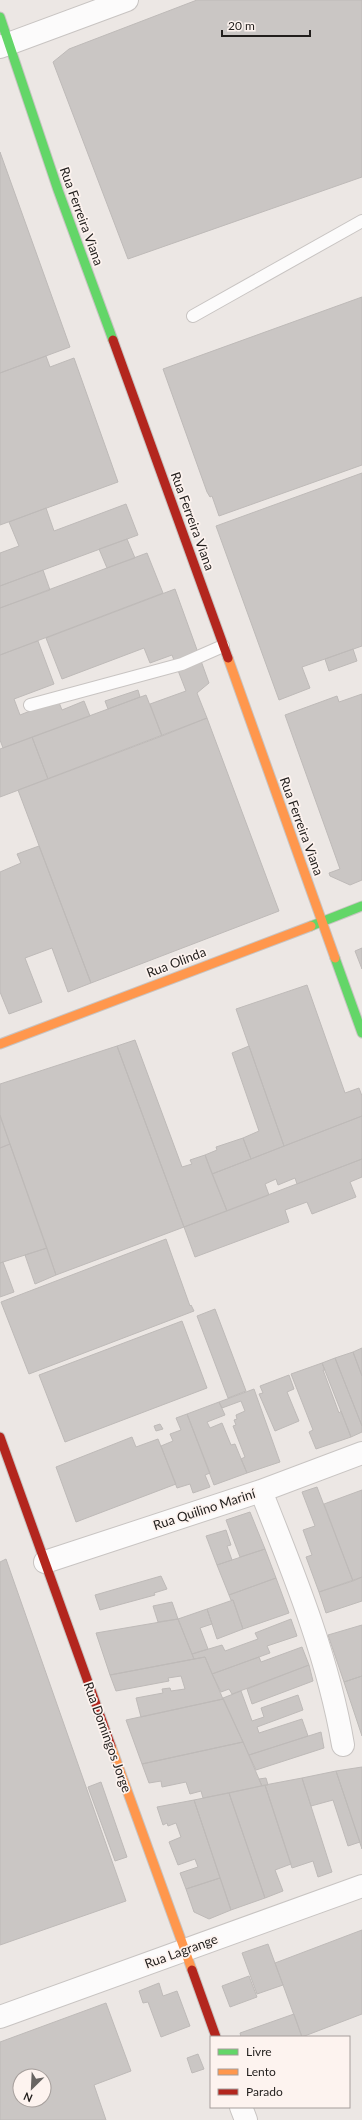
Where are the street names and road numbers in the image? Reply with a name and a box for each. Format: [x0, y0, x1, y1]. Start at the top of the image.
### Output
street label: Rua Ferreira Viana [57, 164, 107, 268]
street label: Rua Ferreira Viana [168, 469, 218, 573]
street label: Rua Ferreira Viana [277, 774, 327, 878]
street label: Rua Olinda [144, 943, 208, 981]
street label: Rua Quilino Mariní [151, 1485, 258, 1533]
street label: Rua Domingos Jorge [81, 1680, 135, 1795]
street label: Rua Lagrange [142, 1930, 220, 1972]

